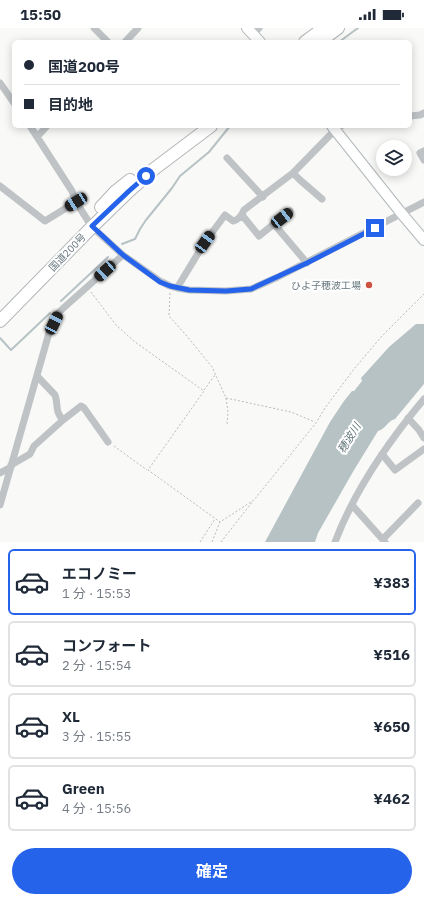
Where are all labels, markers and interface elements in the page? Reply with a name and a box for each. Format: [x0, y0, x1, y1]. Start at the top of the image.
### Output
text: 15:50 [20, 5, 61, 24]
text: 国道200号 [48, 57, 120, 76]
text: 目的地 [48, 95, 93, 114]
map controls [376, 140, 412, 176]
button: layers [376, 140, 412, 176]
route start [137, 167, 155, 185]
car [63, 191, 89, 213]
car [269, 206, 295, 230]
route end [366, 219, 384, 237]
car [193, 229, 217, 255]
street label: 国道200号 [46, 231, 89, 274]
car [92, 259, 118, 283]
place label: ひよ子穂波工場 [291, 279, 361, 292]
marker: ひよ子穂波工場 [364, 280, 374, 290]
car [43, 310, 65, 336]
water label: 穂波川 [334, 419, 364, 456]
icon: car [14, 564, 50, 600]
text: エコノミー [62, 564, 137, 583]
text: ¥383 [373, 573, 410, 592]
text: 1 分 · 15:53 [62, 585, 131, 602]
icon: car [14, 636, 50, 672]
text: コンフォート [62, 636, 152, 655]
text: ¥516 [373, 645, 410, 664]
text: 2 分 · 15:54 [62, 657, 131, 674]
text: XL [62, 707, 80, 726]
icon: car [14, 708, 50, 744]
text: ¥650 [373, 717, 410, 736]
text: 3 分 · 15:55 [62, 728, 131, 745]
text: Green [62, 779, 105, 798]
icon: car [14, 780, 50, 816]
text: ¥462 [373, 789, 410, 808]
text: 4 分 · 15:56 [62, 800, 131, 817]
button: 確定 [12, 848, 412, 894]

